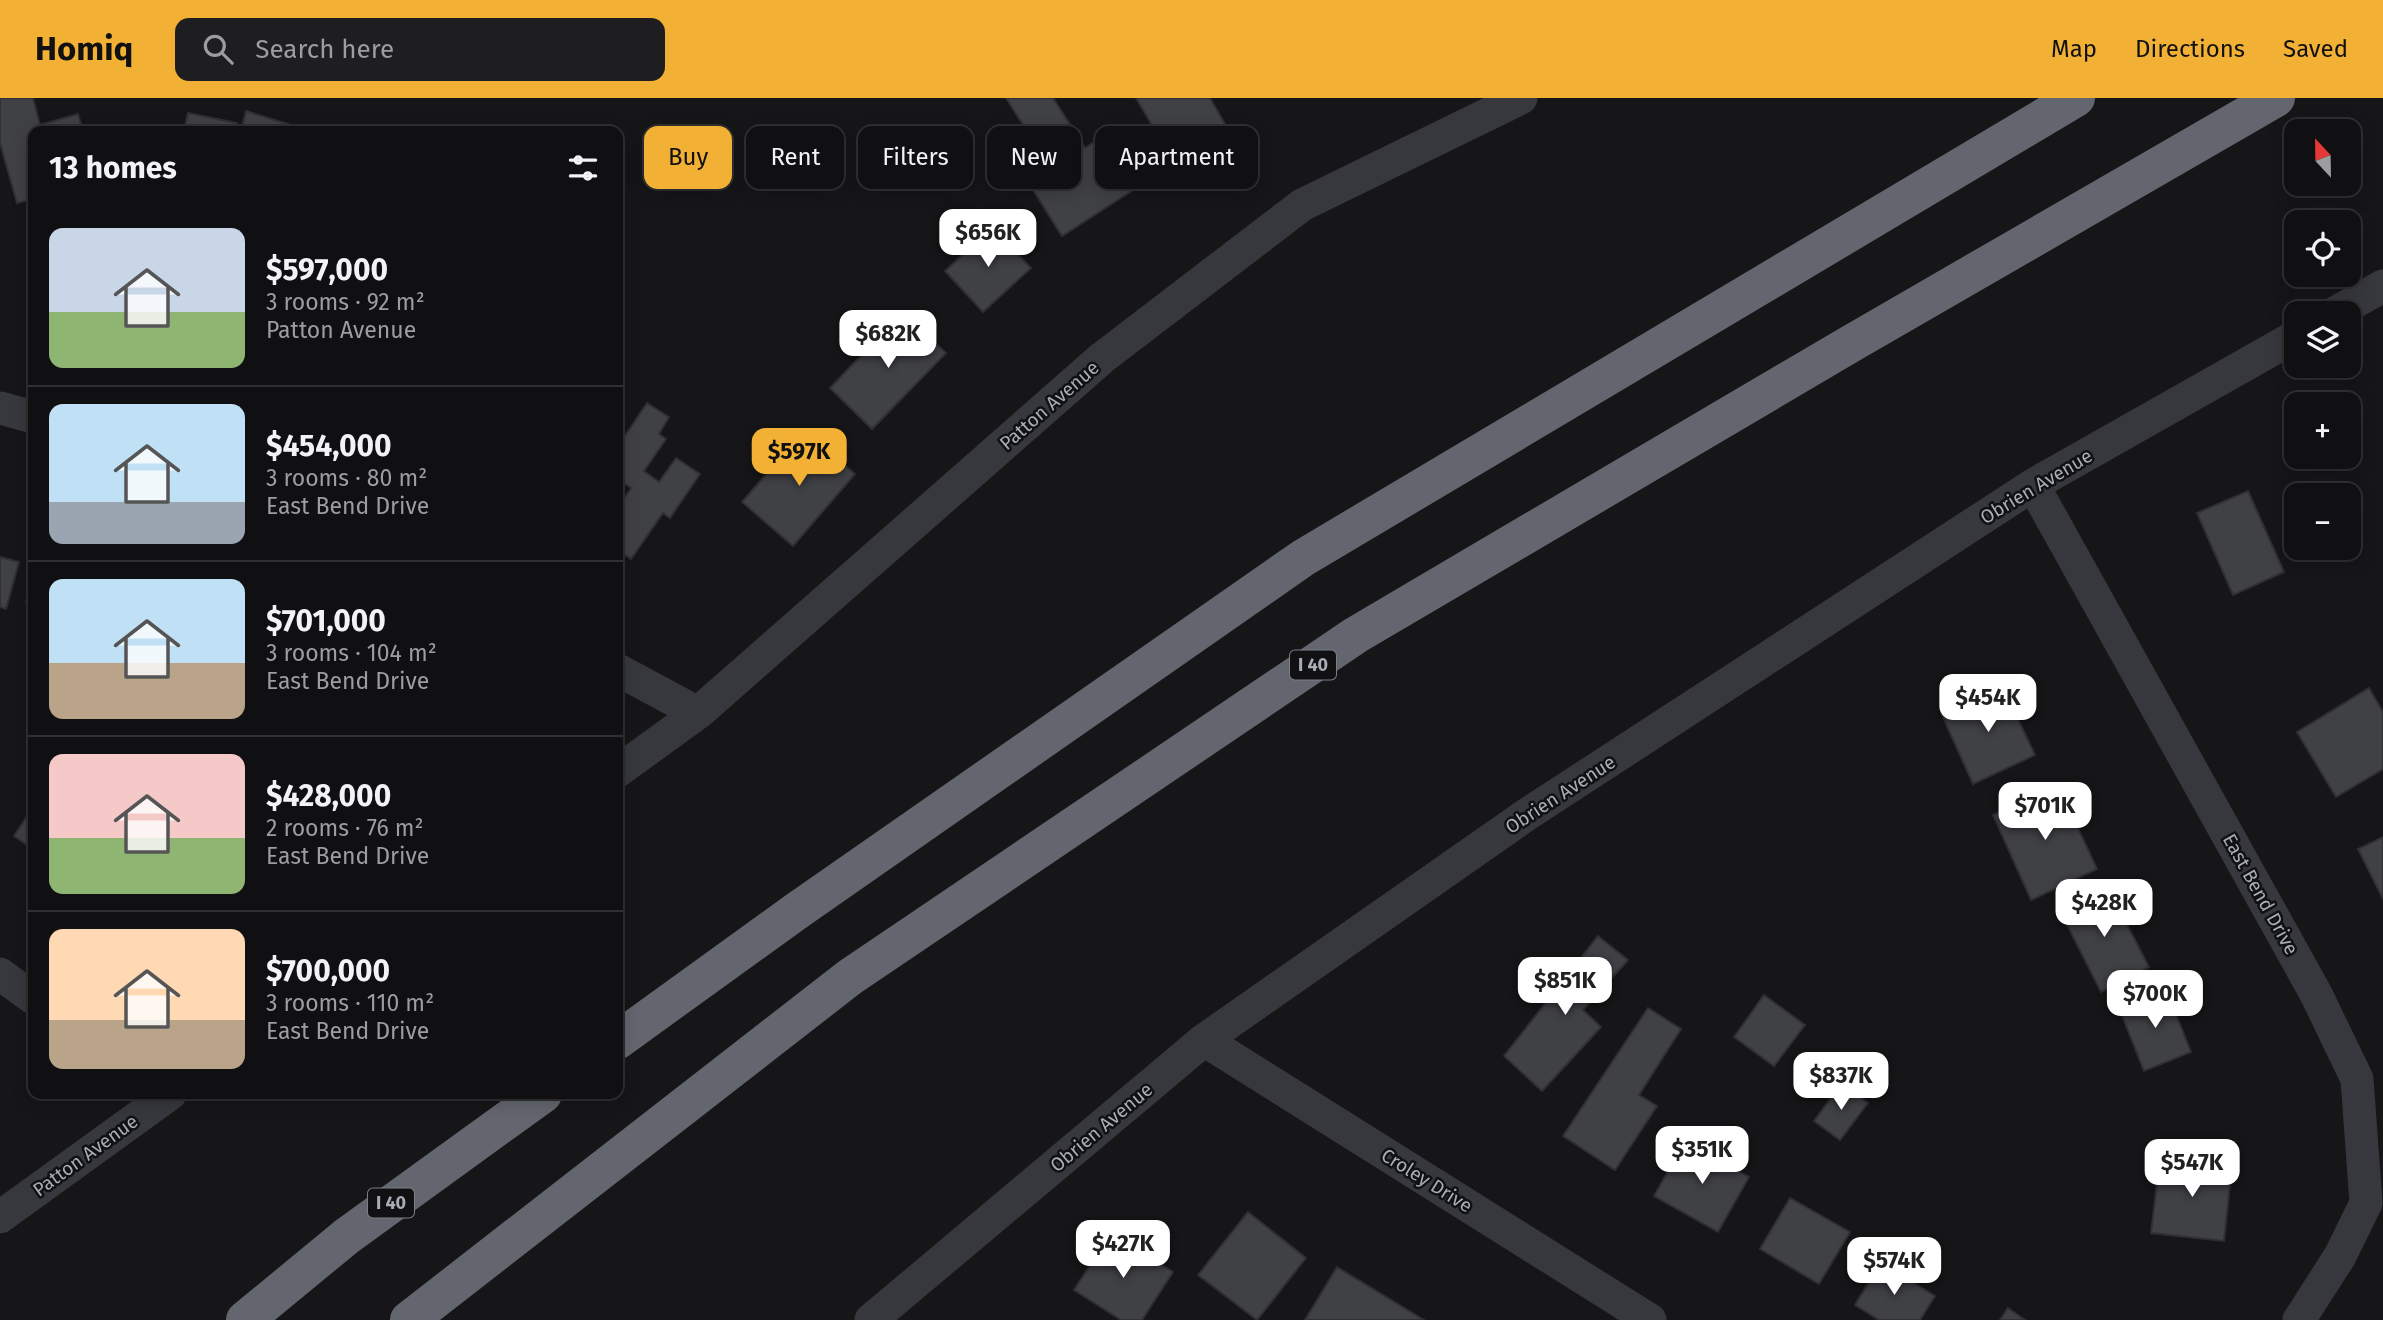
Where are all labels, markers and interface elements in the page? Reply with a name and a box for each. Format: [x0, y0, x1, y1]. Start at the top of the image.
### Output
search box [175, 18, 665, 81]
text: Homiq [35, 29, 133, 69]
icon: search [199, 30, 237, 68]
text: Search here [255, 34, 394, 65]
text: Map [2051, 35, 2097, 63]
text: Directions [2135, 35, 2245, 63]
text: Saved [2283, 35, 2348, 63]
north arrow [2284, 119, 2361, 196]
map controls [2284, 119, 2361, 560]
chip: Buy [644, 126, 732, 189]
chip: Rent [746, 126, 844, 189]
chip: Filters [858, 126, 973, 189]
chip: New [987, 126, 1081, 189]
chip: Apartment [1095, 126, 1258, 189]
icon: filters [564, 149, 602, 187]
text: 13 homes [49, 150, 177, 186]
pin: $656K [939, 209, 1037, 269]
button: locate [2284, 210, 2361, 287]
text: $656K [955, 218, 1021, 246]
text: $597,000 [266, 252, 388, 288]
icon: home [105, 256, 189, 340]
text: 3 rooms · 92 m² [266, 288, 425, 316]
button: layers [2284, 301, 2361, 378]
pin: $682K [839, 310, 937, 370]
text: Patton Avenue [266, 316, 416, 344]
text: $682K [855, 319, 921, 347]
street label: Patton Avenue [995, 356, 1104, 455]
button: + [2284, 392, 2361, 469]
text: $454,000 [266, 428, 392, 464]
pin: $597K [750, 428, 848, 488]
icon: home [105, 432, 189, 516]
text: $597K [768, 437, 830, 465]
street label: Obrien Avenue [1976, 444, 2096, 529]
text: 3 rooms · 80 m² [266, 464, 427, 492]
button: − [2284, 483, 2361, 560]
text: East Bend Drive [266, 492, 429, 520]
text: $701,000 [266, 603, 386, 639]
icon: home [105, 607, 189, 691]
text: 3 rooms · 104 m² [266, 639, 437, 667]
road number: I 40 [1290, 650, 1336, 680]
text: East Bend Drive [266, 667, 429, 695]
pin: $454K [1939, 674, 2037, 734]
text: $454K [1955, 683, 2021, 711]
street label: Obrien Avenue [1501, 750, 1620, 839]
text: $428,000 [266, 778, 391, 814]
icon: home [105, 782, 189, 866]
pin: $701K [1996, 782, 2094, 842]
text: $701K [2015, 791, 2075, 819]
text: 2 rooms · 76 m² [266, 814, 424, 842]
street label: East Bend Drive [2218, 830, 2303, 959]
text: East Bend Drive [266, 842, 429, 870]
pin: $428K [2055, 880, 2153, 939]
text: $428K [2072, 888, 2136, 916]
text: $700,000 [266, 953, 390, 989]
icon: home [105, 957, 189, 1041]
pin: $851K [1516, 958, 1614, 1017]
text: $851K [1534, 966, 1596, 994]
pin: $700K [2106, 970, 2204, 1030]
text: $700K [2123, 979, 2187, 1007]
text: 3 rooms · 110 m² [266, 989, 434, 1017]
text: East Bend Drive [266, 1017, 429, 1045]
pin: $837K [1792, 1052, 1890, 1112]
text: $837K [1809, 1061, 1873, 1089]
street label: Obrien Avenue [1045, 1078, 1157, 1177]
street label: Patton Avenue [28, 1110, 142, 1201]
pin: $351K [1653, 1126, 1751, 1186]
text: $351K [1672, 1135, 1732, 1163]
pin: $547K [2143, 1140, 2241, 1199]
street label: Croley Drive [1377, 1143, 1476, 1217]
text: $547K [2161, 1148, 2223, 1176]
road number: I 40 [368, 1188, 414, 1218]
pin: $427K [1074, 1220, 1172, 1280]
text: $427K [1092, 1229, 1154, 1257]
pin: $574K [1845, 1238, 1943, 1297]
text: $574K [1863, 1246, 1925, 1274]

